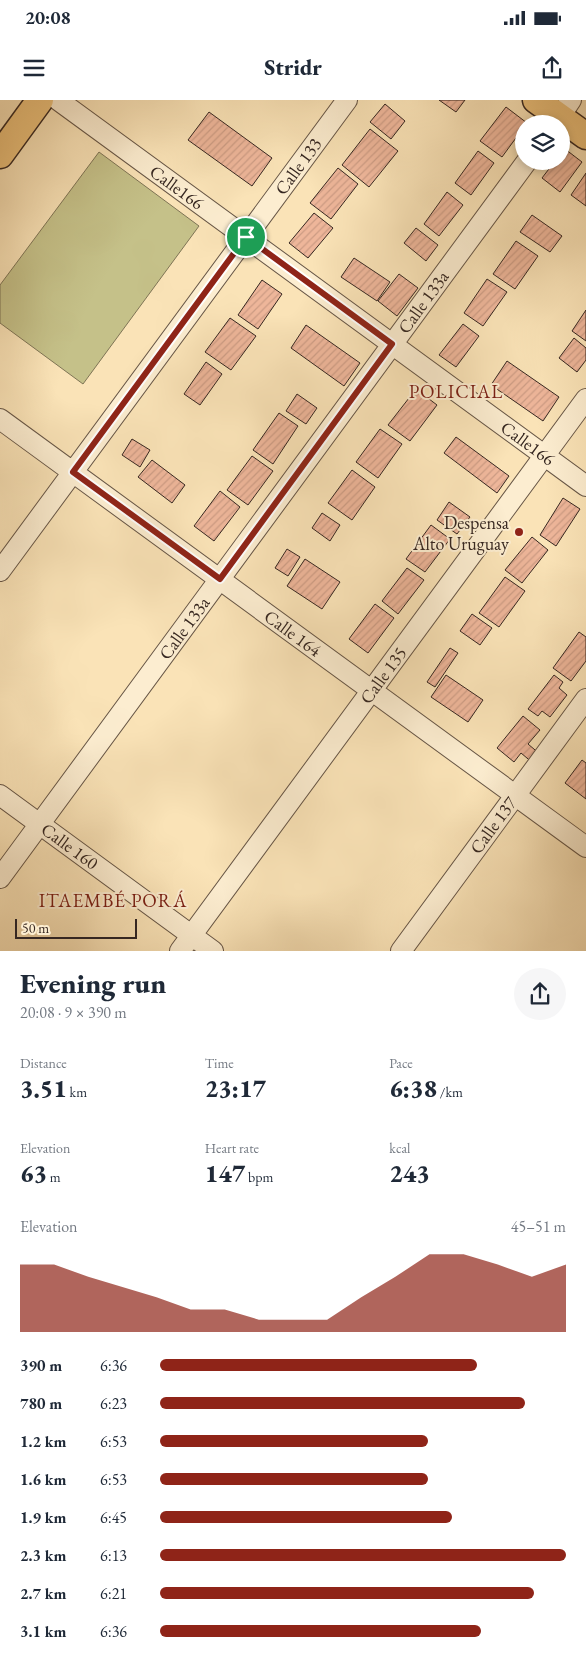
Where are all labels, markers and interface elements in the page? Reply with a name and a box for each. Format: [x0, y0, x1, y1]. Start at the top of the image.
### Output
text: 20:08 [25, 5, 71, 30]
text: Stridr [264, 53, 322, 82]
icon: menu [20, 54, 48, 82]
icon: share [538, 54, 566, 82]
map controls [515, 115, 570, 170]
button: layers [515, 115, 570, 170]
street label: Calle 133 [270, 133, 326, 199]
street label: Calle166 [145, 160, 209, 215]
pin [225, 216, 267, 258]
icon: arrive [232, 223, 260, 251]
street label: Calle 133a [392, 265, 454, 338]
district label: POLICIAL [409, 379, 503, 404]
street label: Calle166 [496, 416, 560, 471]
place label: Despensa Alto Uruguay [412, 511, 510, 555]
marker: Despensa Alto Uruguay [513, 526, 525, 538]
street label: Calle 133a [153, 591, 215, 664]
street label: Calle 164 [260, 605, 326, 662]
street label: Calle 135 [355, 642, 411, 708]
street label: Calle 137 [465, 792, 522, 858]
street label: Calle 160 [37, 818, 103, 875]
district label: ITAEMBÉ PORÁ [39, 888, 187, 913]
scale bar [15, 916, 138, 939]
text: 50 m [22, 919, 49, 937]
text: Evening run [20, 965, 166, 1001]
button: share [514, 968, 566, 1020]
text: 20:08 · 9 × 390 m [20, 1002, 127, 1023]
text: Distance [20, 1054, 67, 1072]
text: Time [205, 1054, 234, 1072]
text: Pace [389, 1054, 413, 1072]
text: 3.51 [20, 1072, 67, 1104]
text: 23:17 [205, 1072, 266, 1104]
text: 6:38 [389, 1072, 437, 1104]
text: km [67, 1083, 87, 1101]
text: /km [437, 1083, 463, 1101]
text: Elevation [20, 1139, 70, 1157]
text: Heart rate [205, 1139, 259, 1157]
text: kcal [389, 1139, 410, 1157]
text: 63 [20, 1157, 47, 1189]
text: 147 [205, 1157, 245, 1189]
text: 243 [389, 1157, 430, 1189]
text: m [47, 1168, 61, 1186]
text: bpm [245, 1168, 273, 1186]
text: Elevation [20, 1216, 78, 1237]
text: 45–51 m [511, 1216, 566, 1237]
text: 390 m [20, 1355, 62, 1376]
text: 6:36 [100, 1355, 127, 1376]
text: 780 m [20, 1393, 62, 1414]
text: 6:23 [100, 1393, 127, 1414]
text: 1.2 km [20, 1431, 66, 1452]
text: 6:53 [100, 1431, 127, 1452]
text: 1.6 km [20, 1469, 66, 1490]
text: 6:53 [100, 1469, 127, 1490]
text: 1.9 km [20, 1507, 66, 1528]
text: 6:45 [100, 1507, 127, 1528]
text: 2.3 km [20, 1545, 66, 1566]
text: 6:13 [100, 1545, 127, 1566]
text: 2.7 km [20, 1583, 66, 1604]
text: 6:21 [100, 1583, 127, 1604]
text: 3.1 km [20, 1621, 66, 1642]
text: 6:36 [100, 1621, 127, 1642]

